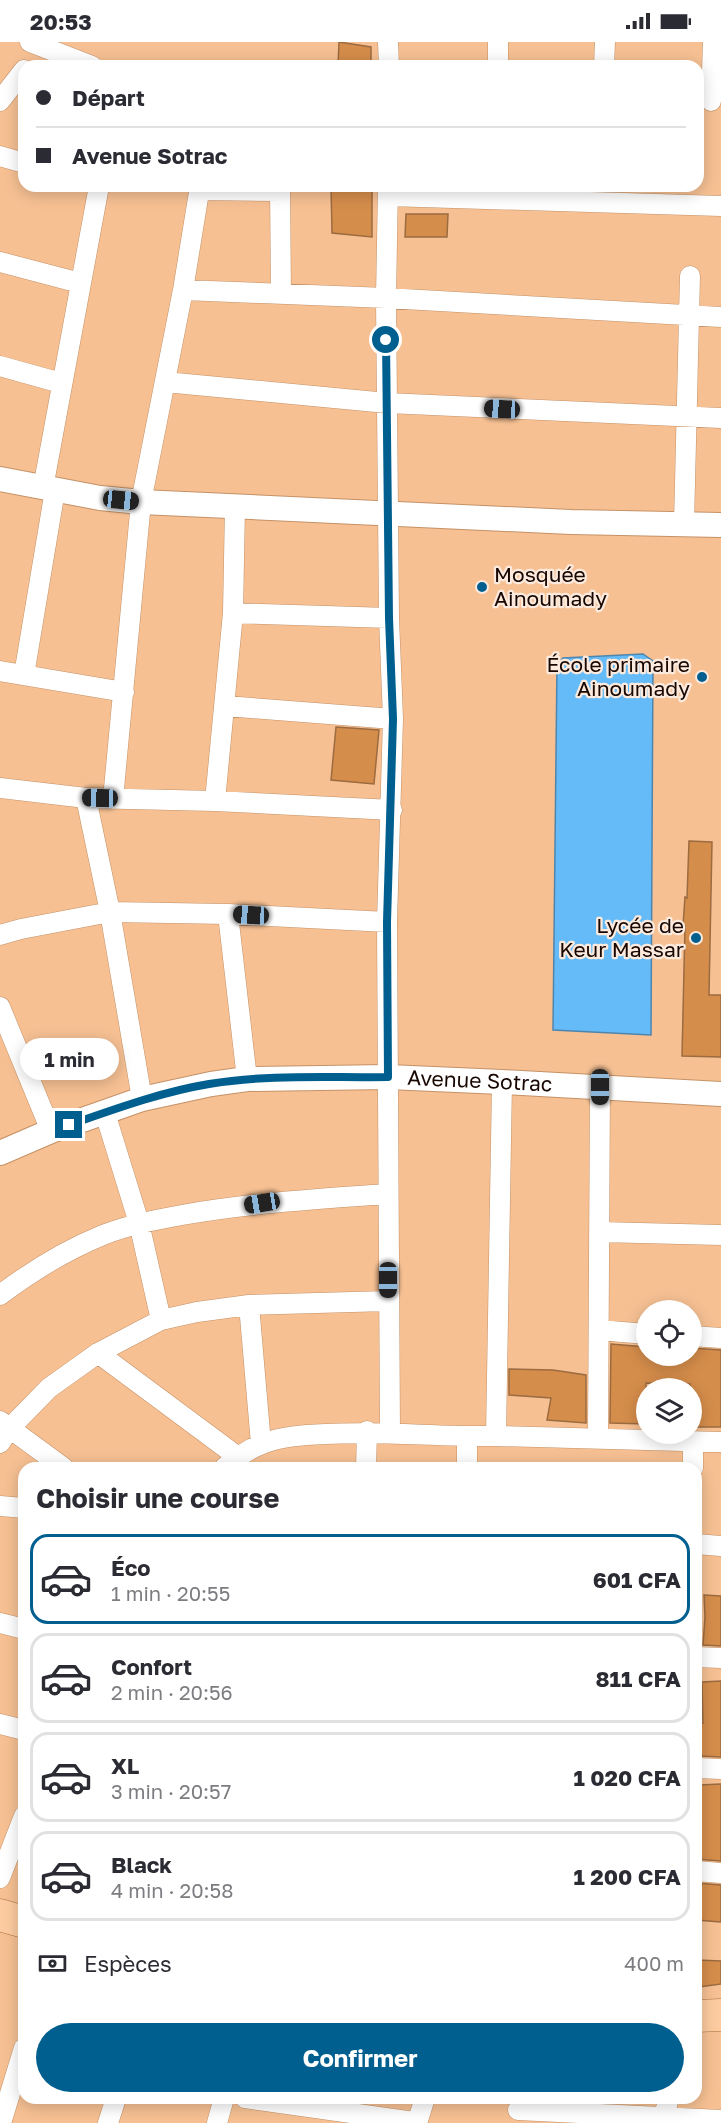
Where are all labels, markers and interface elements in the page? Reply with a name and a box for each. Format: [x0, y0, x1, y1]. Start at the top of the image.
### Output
text: 20:53 [30, 8, 92, 35]
text: Départ [72, 84, 145, 111]
text: Avenue Sotrac [72, 142, 227, 169]
route start [372, 326, 399, 353]
car [484, 399, 520, 419]
car [102, 489, 140, 511]
place label: Mosquée Ainoumady [494, 561, 607, 611]
marker: Mosquée Ainoumady [475, 580, 489, 594]
place label: École primaire Ainoumady [546, 651, 690, 701]
marker: École primaire Ainoumady [695, 670, 709, 684]
car [82, 789, 118, 807]
car [233, 905, 269, 925]
place label: Lycée de Keur Massar [559, 912, 684, 962]
marker: Lycée de Keur Massar [689, 931, 703, 945]
callout: 1 min [20, 1038, 118, 1080]
text: 1 min [44, 1047, 95, 1071]
street label: Avenue Sotrac [407, 1064, 553, 1097]
car [591, 1069, 609, 1105]
route end [55, 1111, 82, 1138]
car [243, 1191, 281, 1215]
car [379, 1262, 397, 1298]
map controls [636, 1300, 702, 1444]
button: locate [636, 1300, 702, 1366]
button: layers [636, 1378, 702, 1444]
text: Choisir une course [36, 1482, 279, 1514]
icon: car [39, 1552, 93, 1606]
text: Éco [111, 1554, 150, 1581]
text: 601 CFA [593, 1566, 681, 1593]
text: 1 min · 20:55 [111, 1581, 230, 1605]
icon: car [39, 1651, 93, 1705]
text: Confort [111, 1653, 192, 1680]
text: 811 CFA [596, 1665, 681, 1692]
text: 2 min · 20:56 [111, 1680, 233, 1704]
icon: car [39, 1750, 93, 1804]
text: XL [111, 1752, 139, 1779]
text: 1 020 CFA [573, 1764, 681, 1791]
text: 3 min · 20:57 [111, 1779, 231, 1803]
icon: car [39, 1849, 93, 1903]
text: Black [111, 1851, 172, 1878]
text: 1 200 CFA [573, 1863, 681, 1890]
text: 4 min · 20:58 [111, 1878, 233, 1902]
icon: cash [36, 1947, 69, 1980]
text: Espèces [84, 1950, 172, 1977]
text: 400 m [624, 1951, 684, 1975]
button: Confirmer [36, 2023, 684, 2092]

